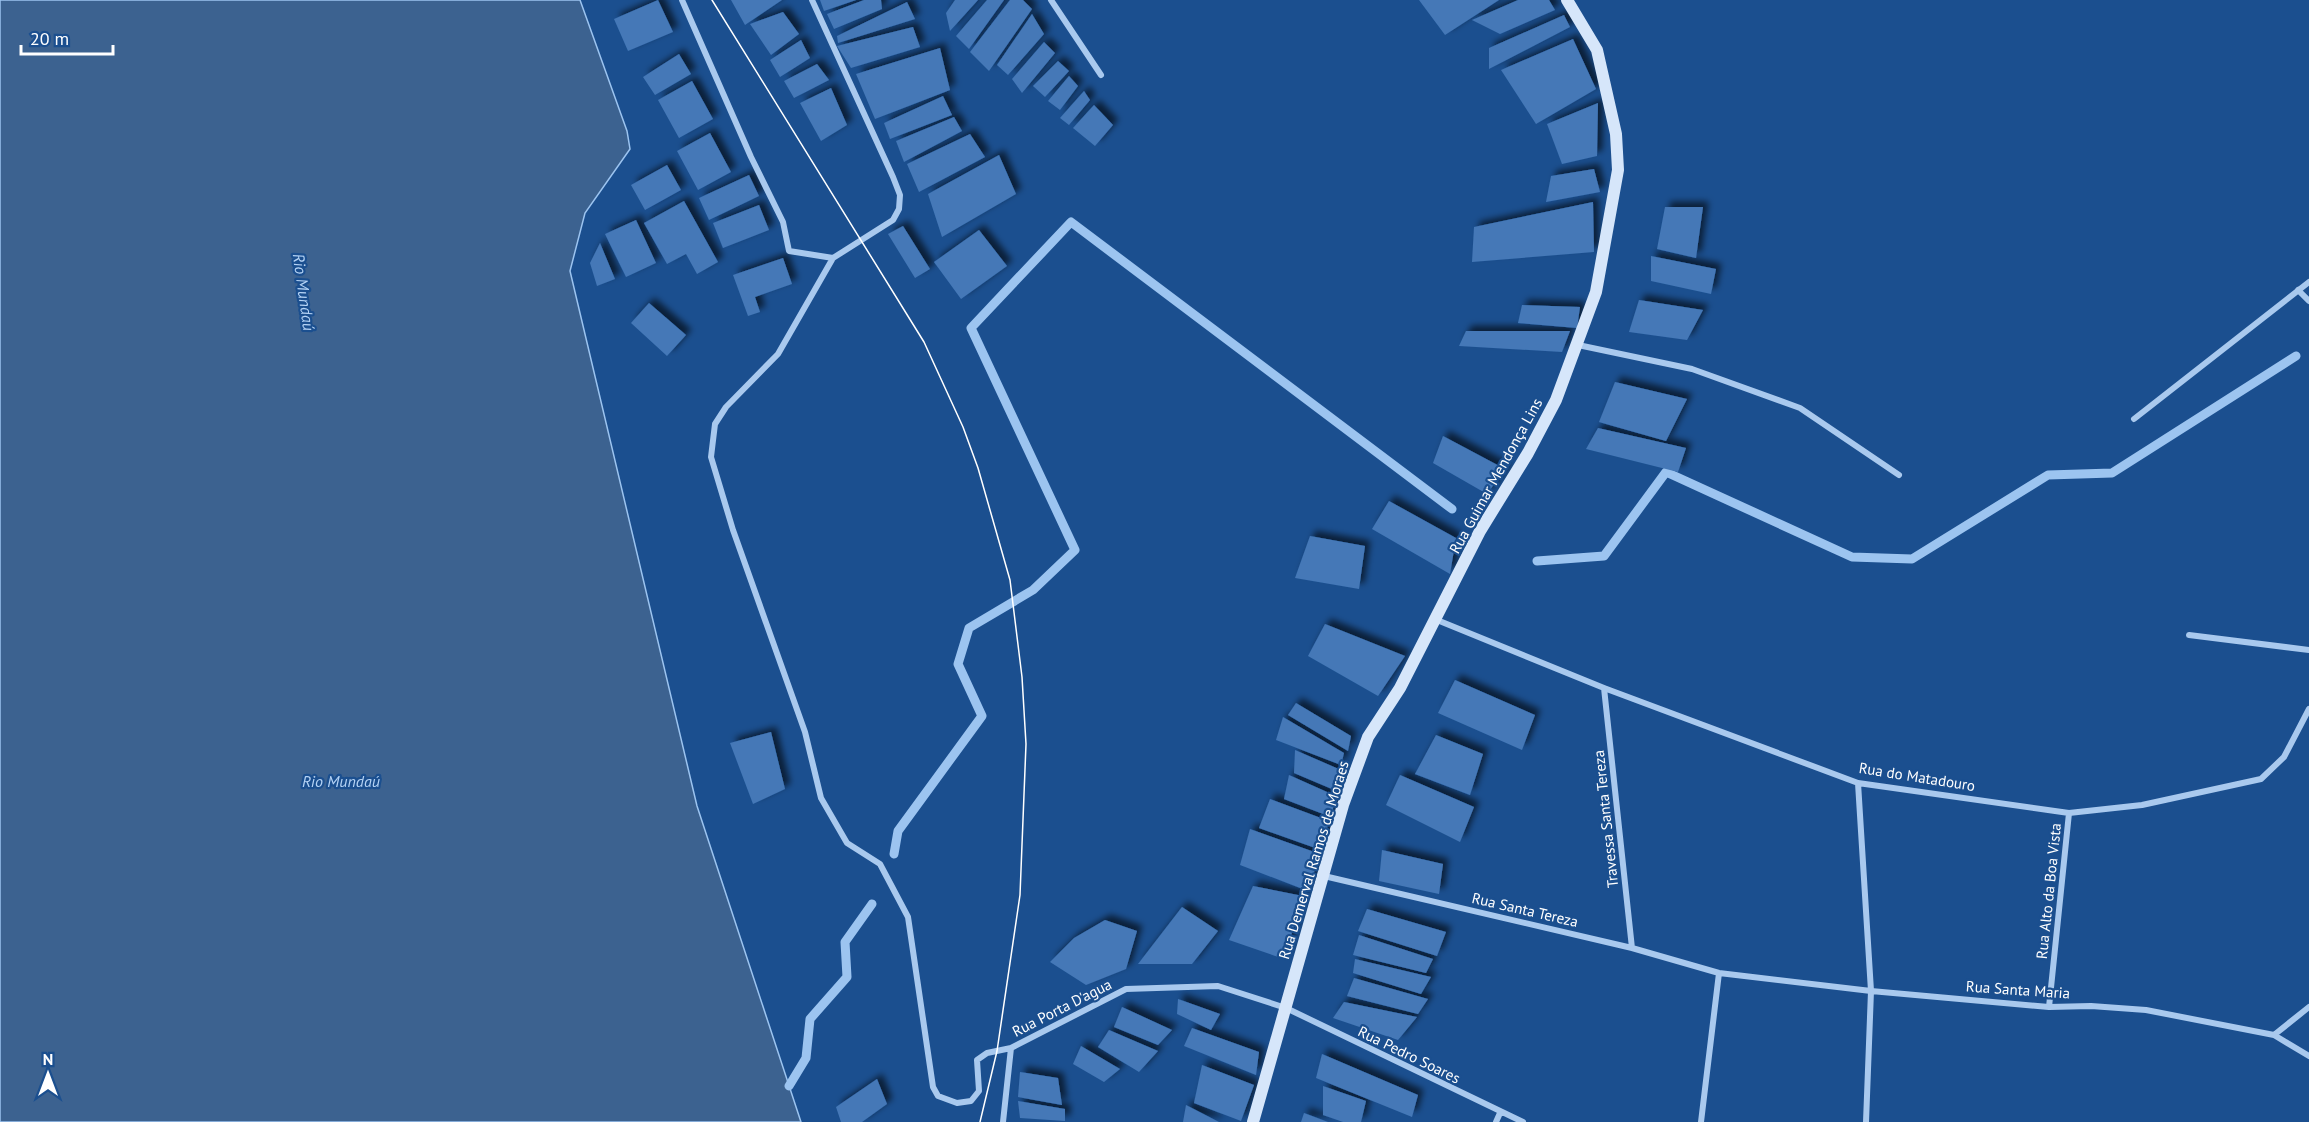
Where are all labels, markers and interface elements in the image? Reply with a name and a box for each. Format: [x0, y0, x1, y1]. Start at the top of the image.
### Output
scale bar [21, 18, 112, 56]
text: 20 m [30, 27, 69, 50]
water label: Rio Mundaú [289, 252, 319, 332]
street label: Rua Guimar Mendonça Lins [1445, 395, 1546, 557]
street label: Travessa Santa Tereza [1589, 749, 1622, 889]
street label: Rua Demerval Ramos de Moraes [1274, 758, 1353, 961]
street label: Rua do Matadouro [1858, 758, 1977, 795]
water label: Rio Mundaú [302, 771, 380, 791]
street label: Rua Alto da Boa Vista [2032, 822, 2065, 960]
street label: Rua Santa Tereza [1470, 888, 1580, 931]
street label: Rua Porta D'agua [1009, 974, 1115, 1041]
street label: Rua Santa Maria [1965, 976, 2071, 1003]
street label: Rua Pedro Soares [1355, 1022, 1463, 1088]
north arrow [18, 1044, 78, 1104]
text: N [43, 1049, 53, 1069]

